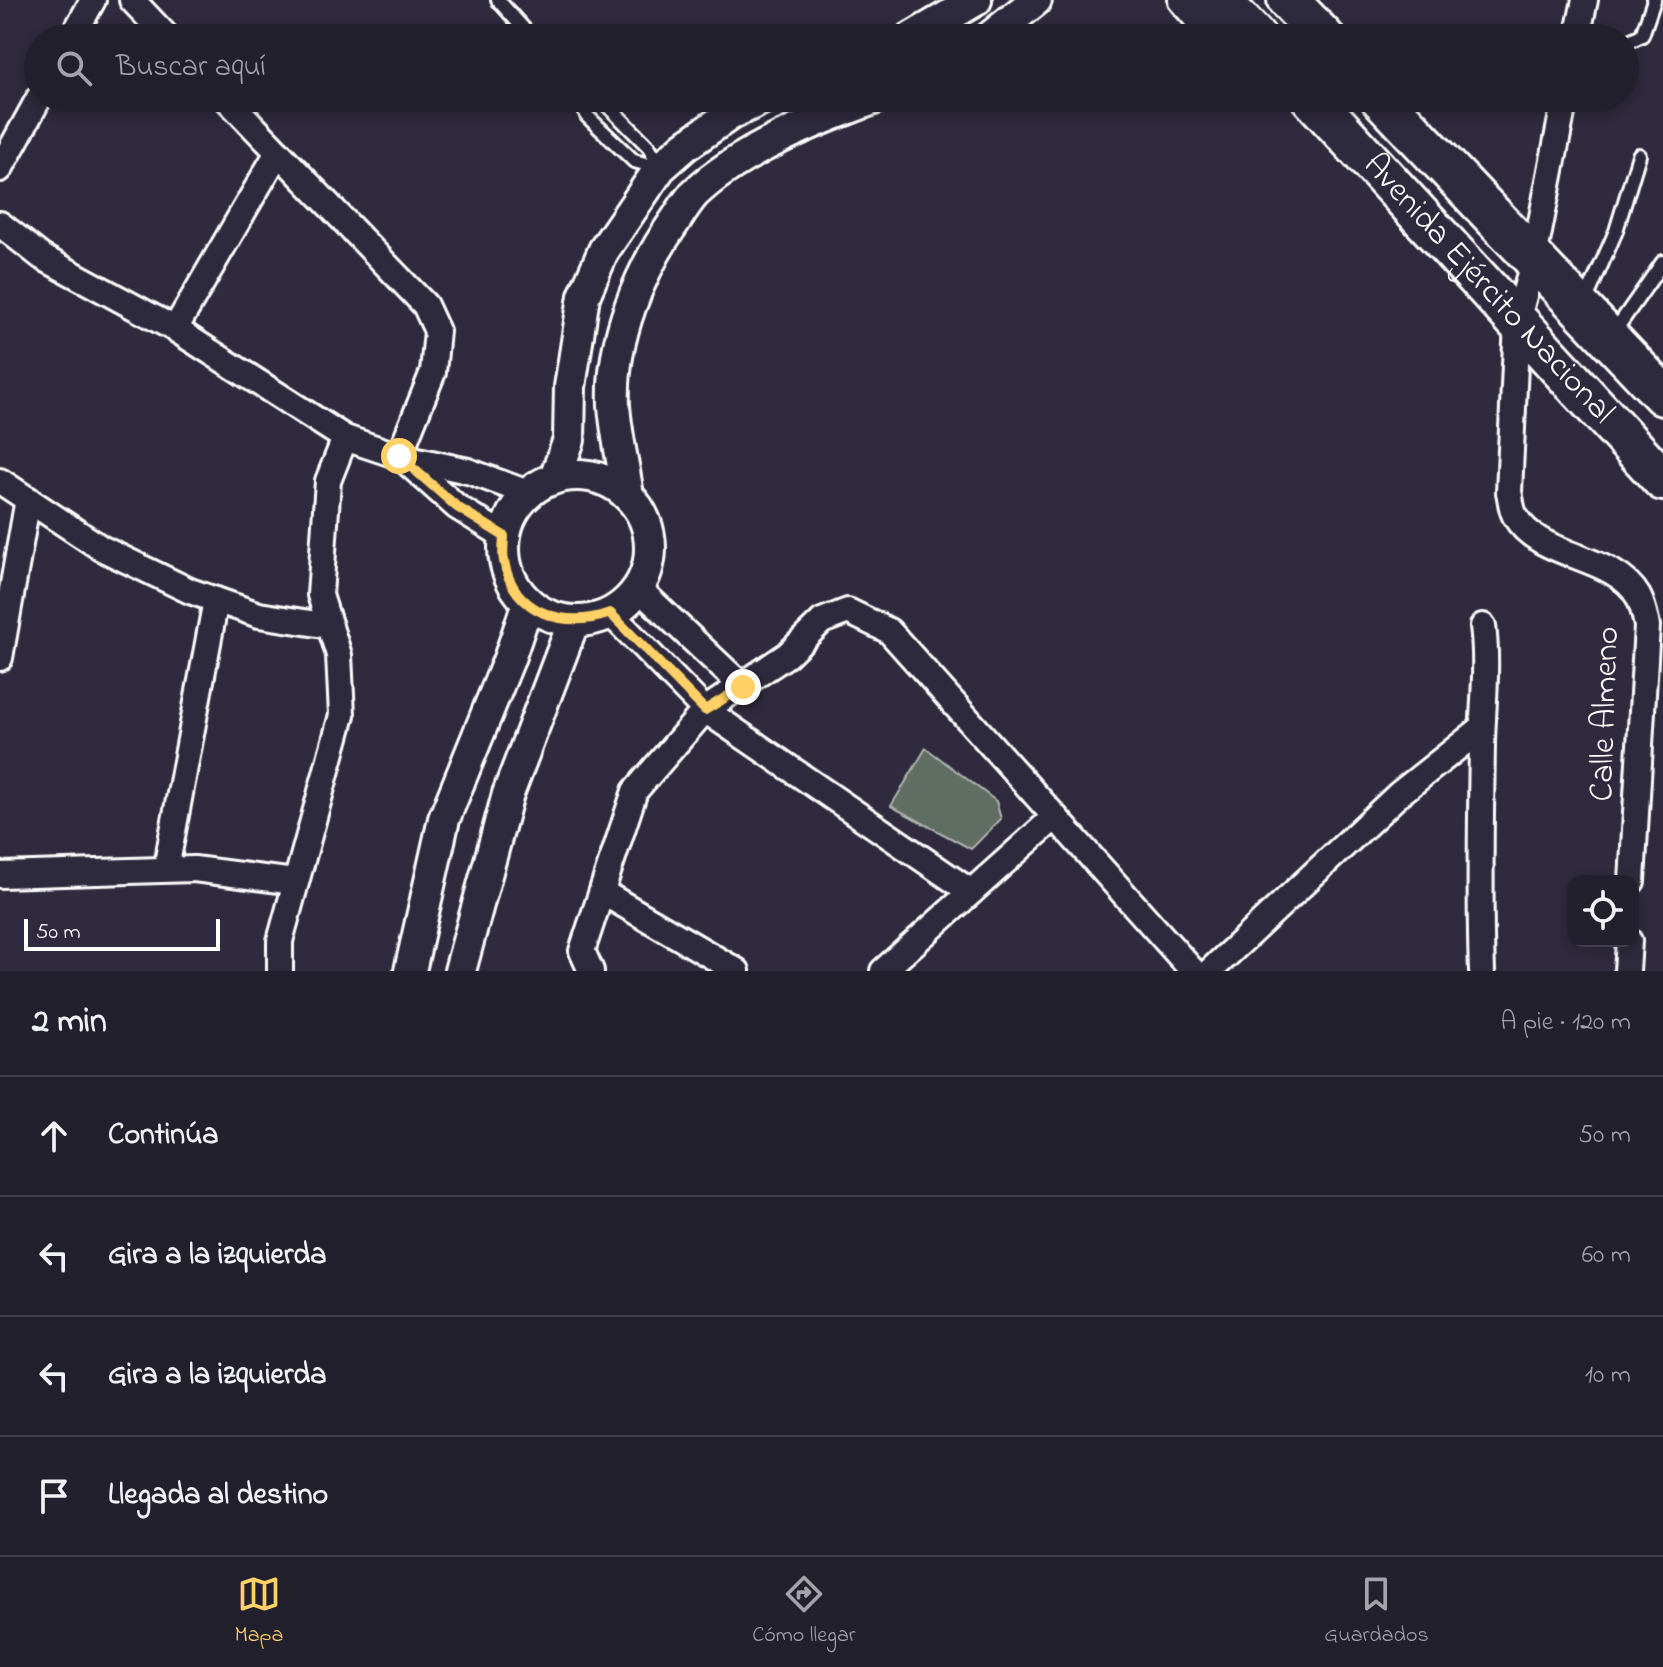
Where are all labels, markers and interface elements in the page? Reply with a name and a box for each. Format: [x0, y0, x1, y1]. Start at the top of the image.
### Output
search box [24, 24, 1639, 112]
icon: search [52, 46, 96, 90]
text: Buscar aquí [116, 46, 266, 90]
street label: Avenida Ejército Nacional [1350, 143, 1626, 436]
route start [381, 438, 417, 474]
street label: Calle Almeno [1578, 626, 1634, 802]
route end [725, 669, 761, 705]
map controls [1567, 875, 1639, 947]
button: locate [1567, 875, 1639, 947]
scale bar [24, 915, 220, 951]
text: 50 m [36, 917, 81, 949]
text: 2 min [32, 998, 107, 1048]
text: A pie · 120 m [1500, 1004, 1631, 1042]
icon: ahead [32, 1114, 76, 1158]
text: Continúa [108, 1114, 218, 1158]
text: 50 m [1578, 1117, 1631, 1155]
icon: left [32, 1234, 76, 1278]
text: Gira a la izquierda [108, 1234, 326, 1278]
text: 60 m [1582, 1237, 1631, 1275]
icon: left [32, 1354, 76, 1398]
text: Gira a la izquierda [108, 1354, 326, 1398]
text: 10 m [1585, 1357, 1631, 1395]
icon: arrive [32, 1474, 76, 1518]
text: Llegada al destino [108, 1474, 328, 1518]
tab: Mapa [234, 1572, 283, 1652]
tab: Cómo llegar [752, 1572, 856, 1652]
tab: Guardados [1324, 1572, 1429, 1652]

